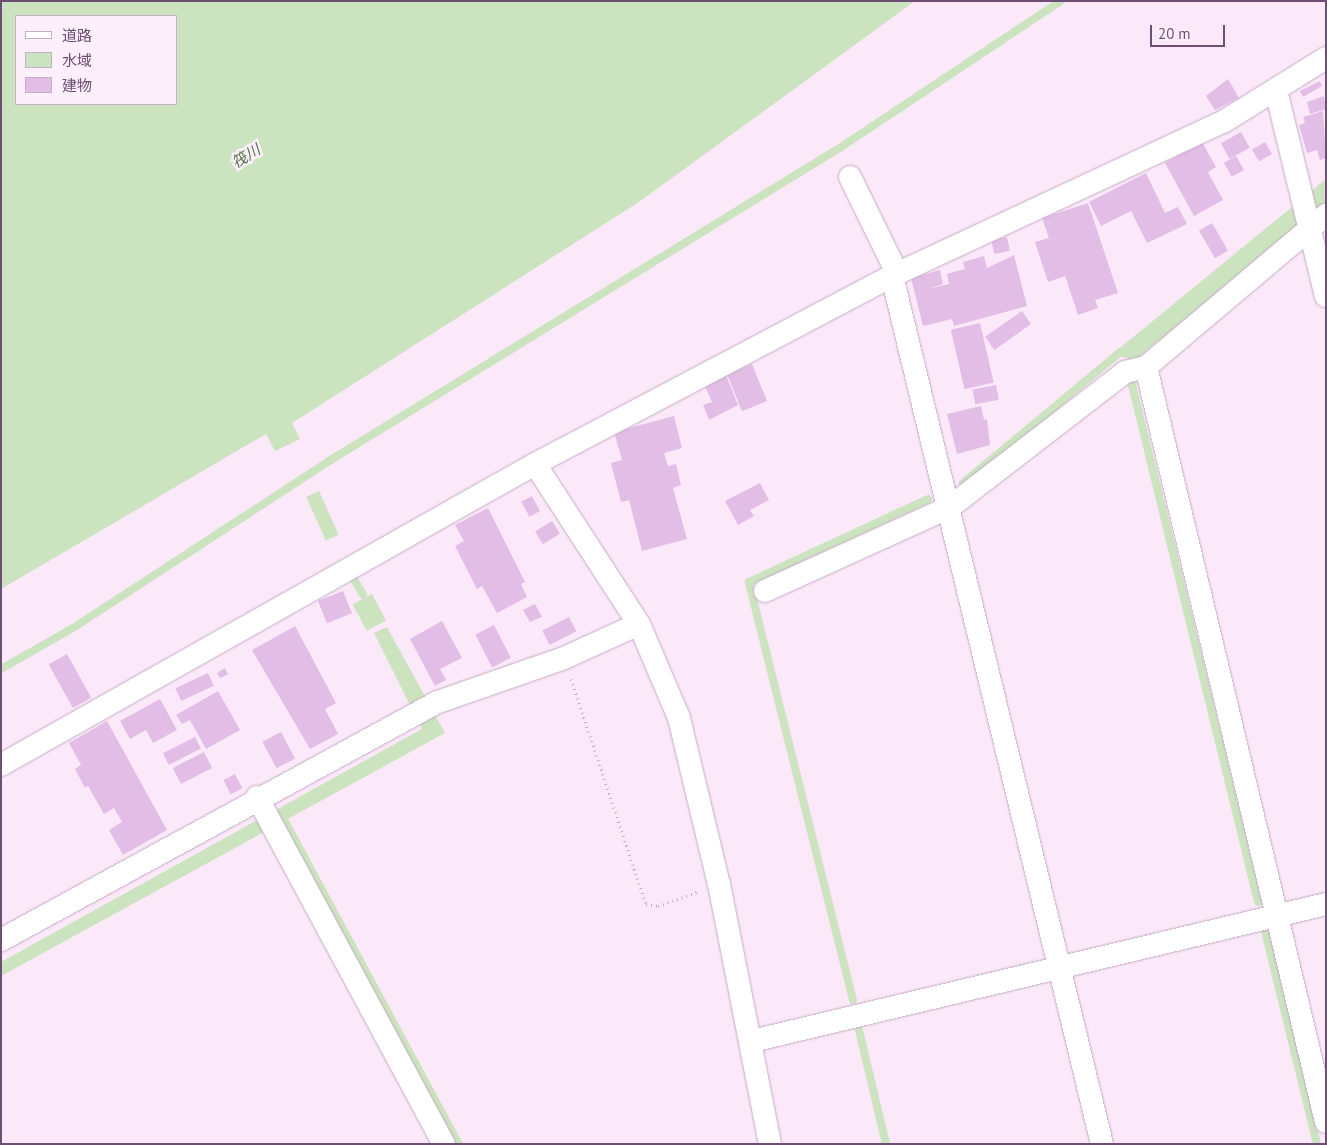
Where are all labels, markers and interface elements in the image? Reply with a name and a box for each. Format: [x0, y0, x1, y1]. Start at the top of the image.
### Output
legend [15, 15, 178, 105]
scale bar [1152, 15, 1227, 47]
text: 20 m [1158, 24, 1191, 43]
text: 道路 [62, 26, 92, 45]
text: 水域 [62, 51, 92, 70]
text: 建物 [62, 76, 92, 95]
water label: 筏川 [229, 140, 263, 172]

